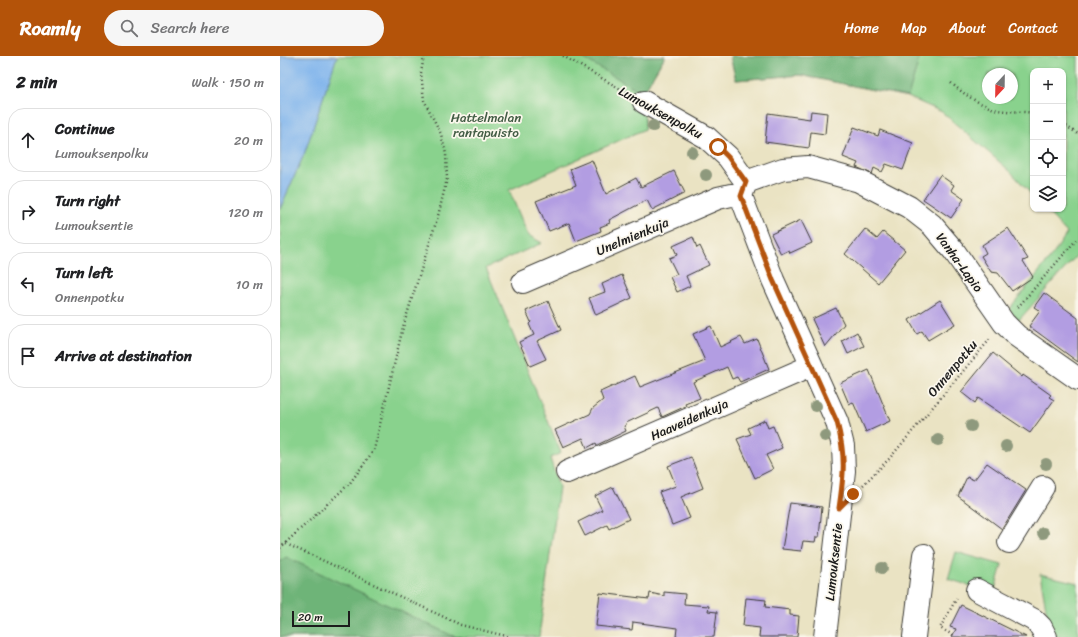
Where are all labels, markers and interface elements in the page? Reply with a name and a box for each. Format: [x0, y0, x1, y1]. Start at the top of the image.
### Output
search box [104, 10, 384, 46]
text: Roamly [20, 12, 80, 45]
text: Search here [150, 15, 229, 41]
text: Home [844, 16, 879, 41]
text: Map [901, 16, 927, 41]
text: About [949, 16, 986, 41]
text: Contact [1008, 16, 1058, 41]
icon: search [118, 17, 140, 39]
text: 2 min [16, 67, 57, 97]
north arrow [982, 68, 1018, 104]
map controls [1030, 68, 1066, 212]
button: + [1030, 68, 1066, 104]
text: Walk · 150 m [191, 71, 264, 94]
street label: Lumouksenpolku [614, 80, 707, 145]
button: − [1030, 104, 1066, 140]
park label: Hattelmalan rantapuisto [451, 106, 521, 144]
text: Continue [55, 116, 115, 142]
icon: ahead [17, 129, 39, 151]
text: 20 m [234, 129, 263, 152]
route start [709, 138, 727, 156]
button: locate [1030, 140, 1066, 176]
text: Lumouksenpolku [55, 142, 149, 165]
button: layers [1030, 176, 1066, 212]
text: Turn right [55, 188, 120, 214]
icon: right [17, 201, 39, 223]
text: 120 m [228, 201, 263, 224]
street label: Unelmienkuja [592, 211, 673, 262]
text: Lumouksentie [55, 214, 133, 237]
street label: Vanha-Lapio [930, 227, 989, 297]
text: Turn left [55, 260, 113, 286]
icon: left [17, 273, 39, 295]
text: 10 m [236, 273, 263, 296]
text: Onnenpotku [55, 286, 124, 309]
street label: Onnenpotku [921, 334, 983, 402]
text: Arrive at destination [55, 343, 192, 369]
icon: arrive [17, 345, 39, 367]
street label: Haaveidenkuja [646, 392, 732, 447]
route end [844, 485, 862, 503]
street label: Lumouksentie [818, 522, 849, 602]
text: 20 m [298, 608, 323, 627]
scale bar [292, 609, 350, 628]

